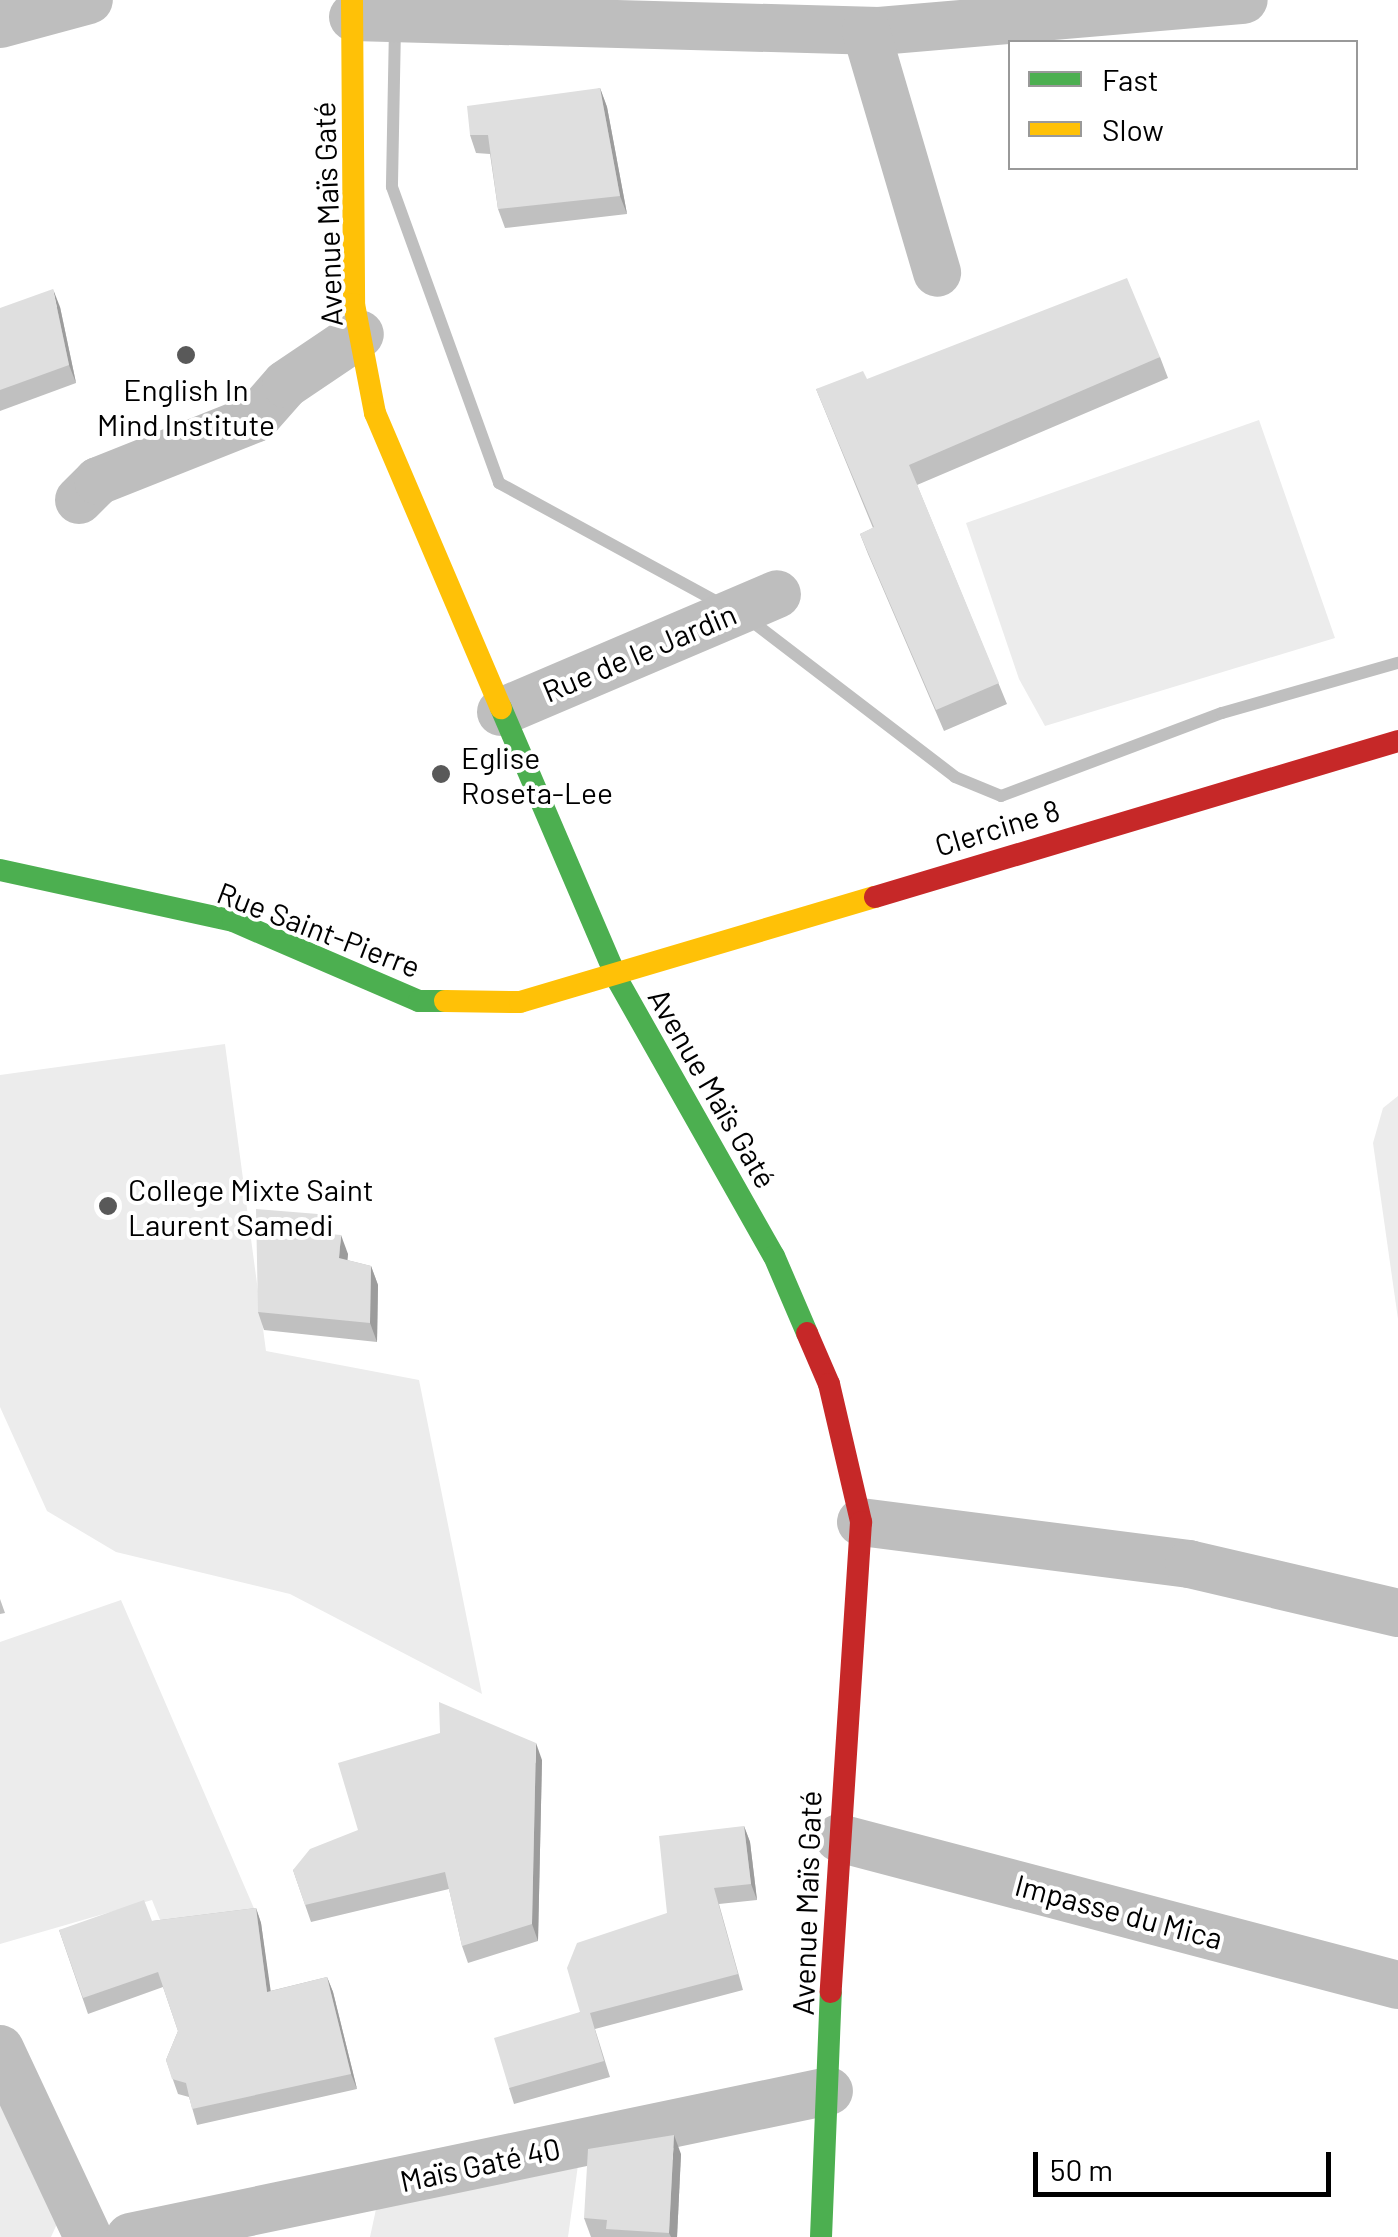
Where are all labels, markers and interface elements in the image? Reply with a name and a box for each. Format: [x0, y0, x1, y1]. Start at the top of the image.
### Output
legend [1008, 40, 1358, 170]
text: Fast [1102, 61, 1159, 97]
street label: Avenue Maïs Gaté [305, 101, 349, 327]
text: Slow [1102, 111, 1164, 147]
marker: English In Mind Institute [175, 344, 197, 366]
place label: English In Mind Institute [97, 371, 275, 442]
street label: Rue de le Jardin [537, 595, 741, 709]
place label: Eglise Roseta-Lee [461, 739, 613, 810]
marker: Eglise Roseta-Lee [430, 763, 452, 785]
street label: Clercine 8 [930, 791, 1064, 863]
street label: Rue Saint-Pierre [212, 874, 426, 984]
street label: Avenue Maïs Gaté [641, 982, 785, 1194]
place label: College Mixte Saint Laurent Samedi [128, 1171, 374, 1242]
marker: College Mixte Saint Laurent Samedi [97, 1195, 119, 1217]
street label: Avenue Maïs Gaté [784, 1790, 828, 2016]
street label: Impasse du Mica [1011, 1866, 1227, 1956]
street label: Maïs Gaté 40 [397, 2129, 563, 2199]
scale bar [1038, 2132, 1336, 2194]
text: 50 m [1050, 2151, 1113, 2187]

